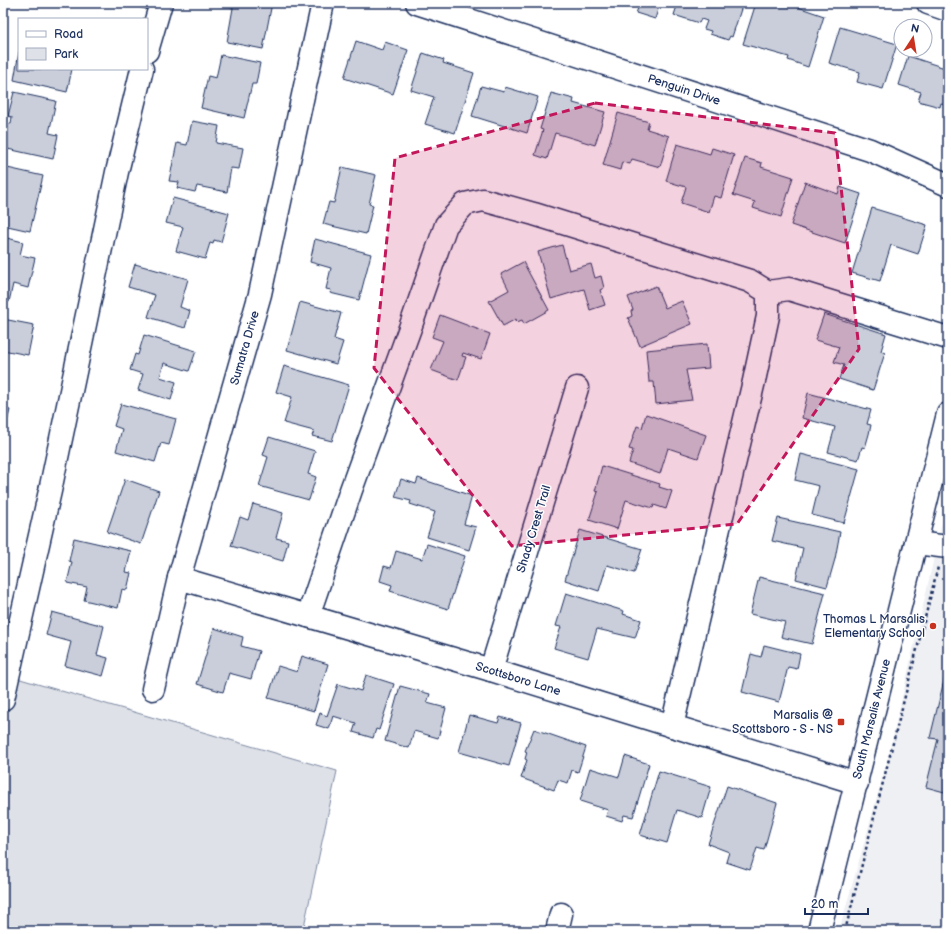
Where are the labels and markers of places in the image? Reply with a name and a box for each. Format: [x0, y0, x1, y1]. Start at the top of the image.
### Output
place label: Thomas L Marsalis Elementary School [823, 612, 925, 641]
marker: Thomas L Marsalis Elementary School [928, 621, 938, 631]
place label: Marsalis @ Scottsboro - S - NS [732, 708, 833, 737]
marker: Marsalis @ Scottsboro - S - NS [836, 717, 846, 727]

